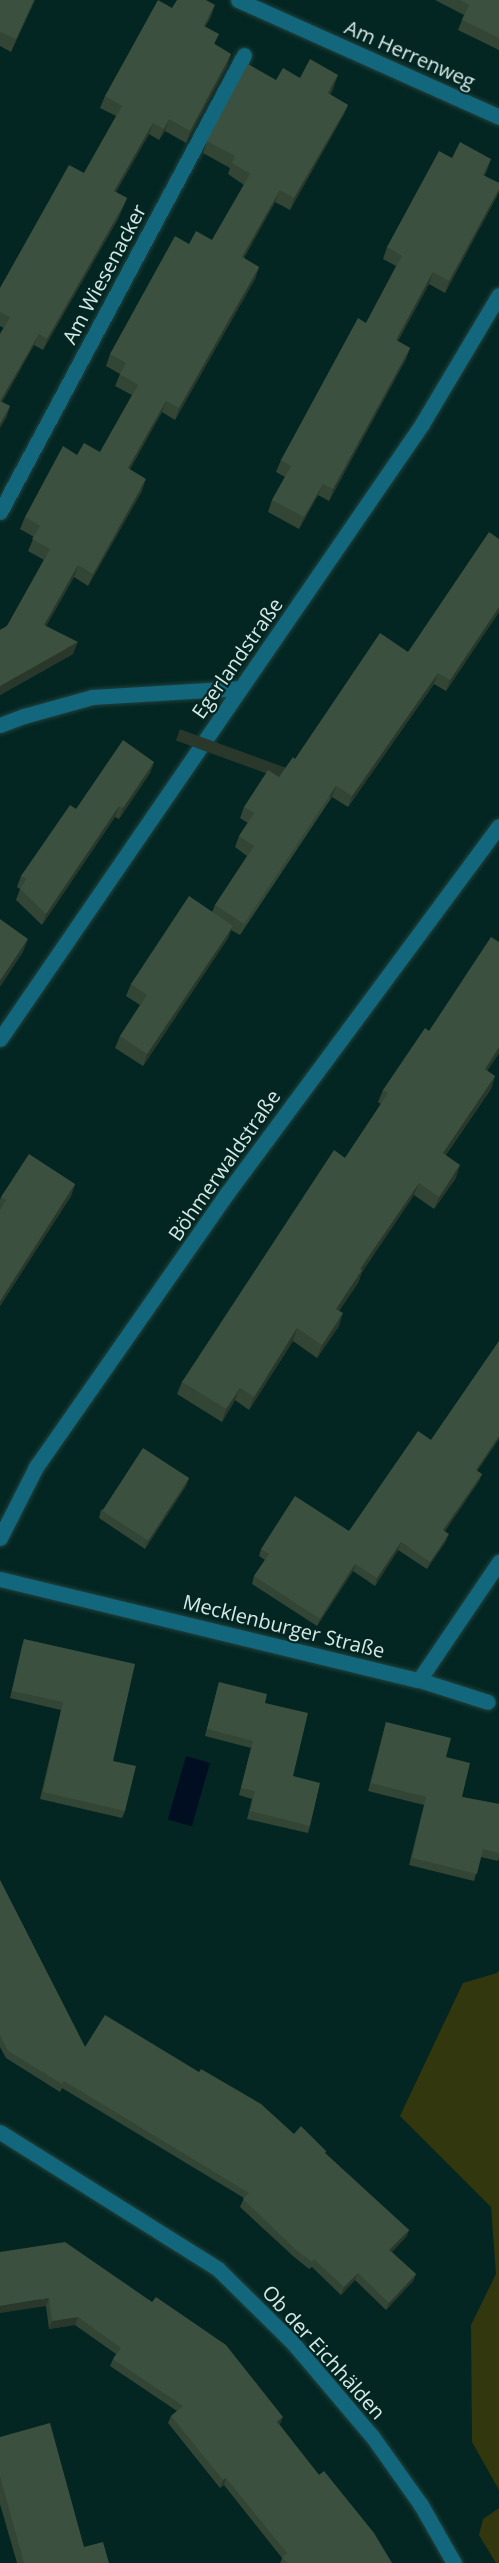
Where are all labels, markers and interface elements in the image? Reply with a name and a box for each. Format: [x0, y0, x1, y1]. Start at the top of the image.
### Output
street label: Am Herrenweg [341, 15, 479, 93]
street label: Am Wiesenacker [57, 200, 151, 348]
street label: Egerlandstraße [187, 593, 287, 723]
street label: Böhmerwaldstraße [163, 1085, 285, 1245]
street label: Mecklenburger Straße [181, 1589, 387, 1663]
street label: Ob der Eichhälden [258, 2280, 390, 2424]

